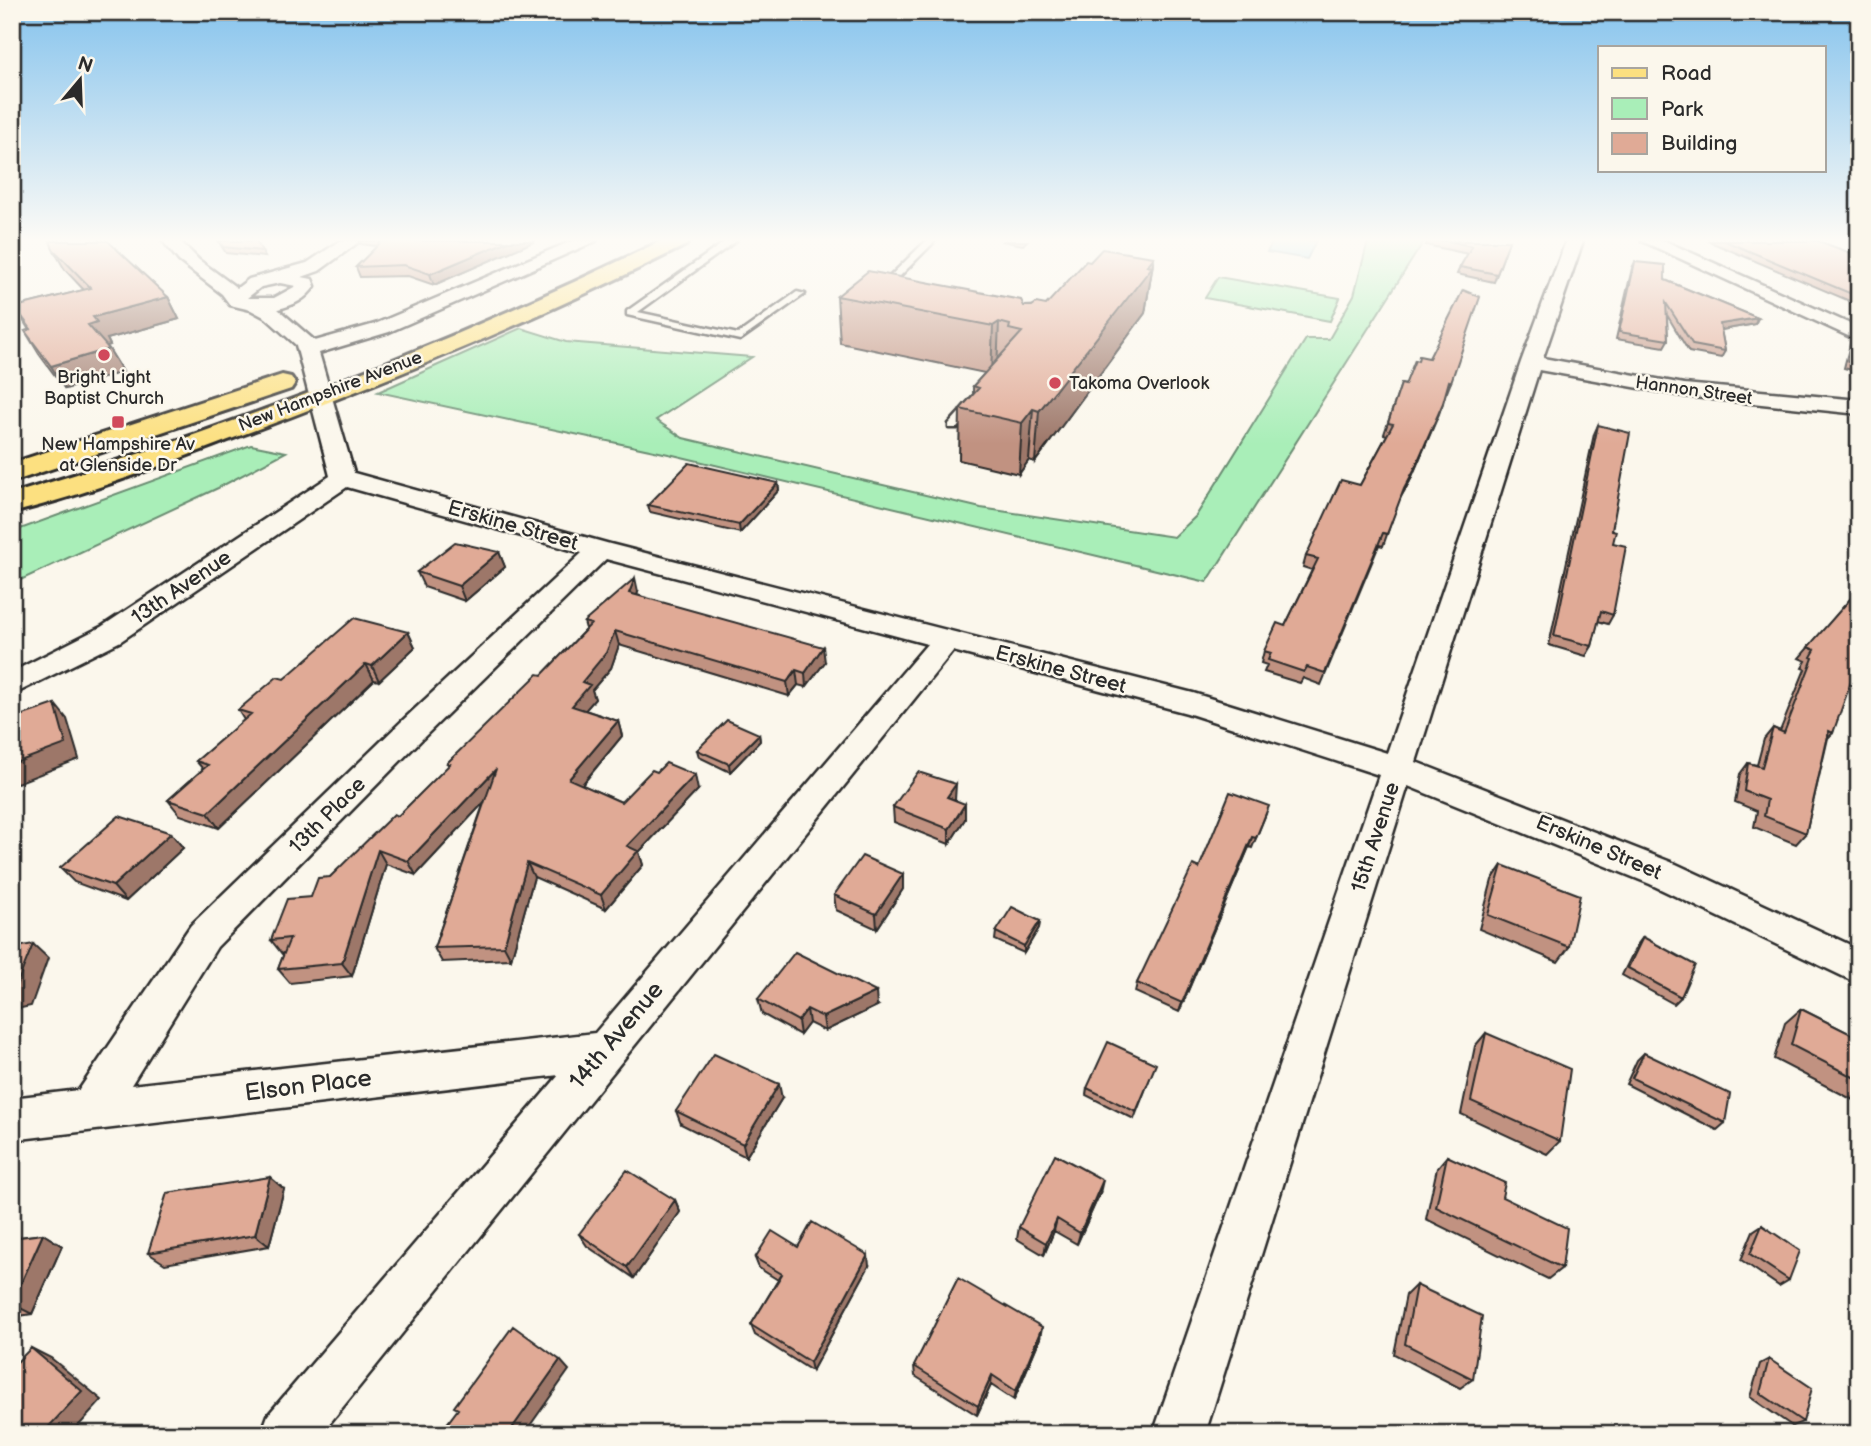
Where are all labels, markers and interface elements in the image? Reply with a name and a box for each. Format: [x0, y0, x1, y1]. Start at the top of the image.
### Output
north arrow [46, 46, 116, 116]
legend [1598, 46, 1826, 172]
text: N [75, 52, 96, 79]
text: Road [1661, 61, 1712, 86]
text: Park [1661, 97, 1704, 122]
text: Building [1661, 131, 1737, 156]
marker: Bright Light Baptist Church [96, 347, 112, 363]
street label: New Hampshire Avenue [235, 347, 425, 436]
place label: Bright Light Baptist Church [44, 367, 164, 409]
street label: Hannon Street [1634, 372, 1754, 409]
place label: Takoma Overlook [1069, 373, 1209, 394]
marker: Takoma Overlook [1047, 375, 1063, 391]
marker: New Hampshire Av at Glenside Dr [110, 414, 126, 430]
place label: New Hampshire Av at Glenside Dr [41, 434, 195, 476]
street label: Erskine Street [445, 495, 581, 556]
street label: 13th Avenue [127, 545, 236, 630]
street label: Erskine Street [993, 640, 1129, 699]
street label: 13th Place [284, 772, 371, 859]
street label: 15th Avenue [1346, 779, 1405, 895]
street label: Erskine Street [1532, 810, 1666, 885]
street label: 14th Avenue [563, 976, 670, 1095]
street label: Elson Place [243, 1063, 373, 1108]

